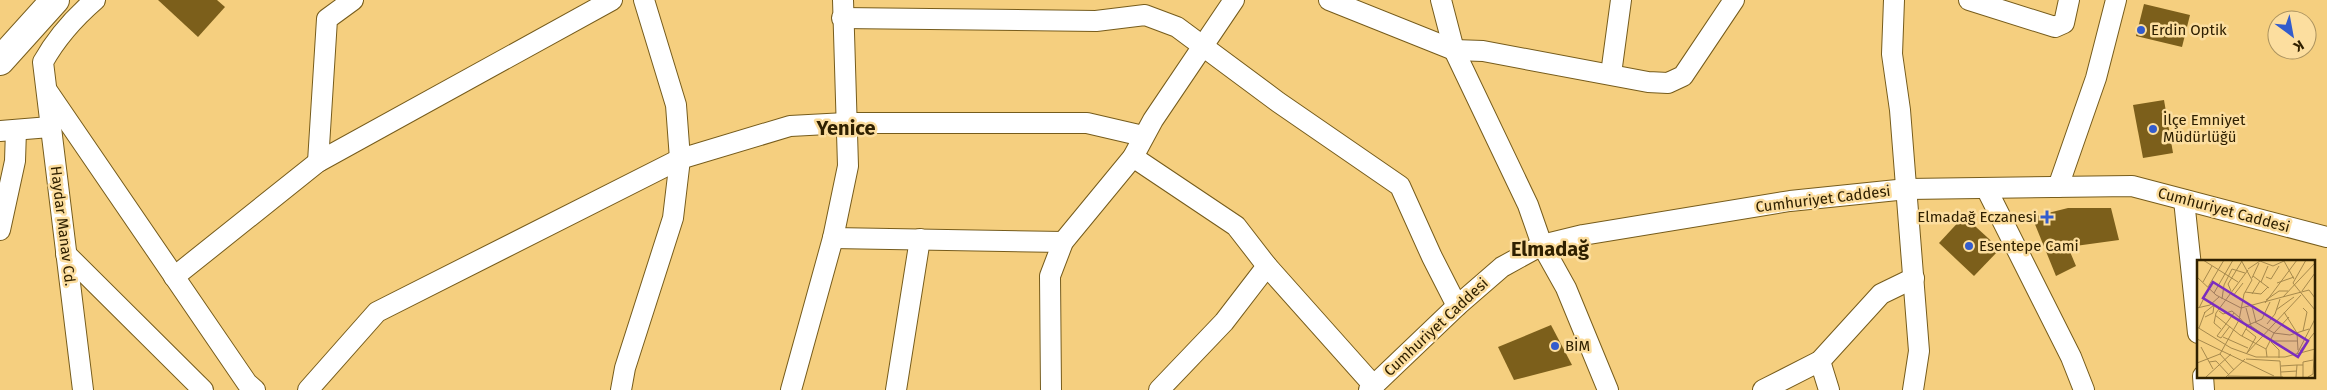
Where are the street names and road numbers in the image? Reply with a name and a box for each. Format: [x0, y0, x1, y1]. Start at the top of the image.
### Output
street label: Haydar Manav Cd. [47, 165, 79, 287]
street label: Cumhuriyet Caddesi [1754, 182, 1892, 216]
street label: Cumhuriyet Caddesi [2156, 184, 2292, 236]
street label: Cumhuriyet Caddesi [1380, 274, 1492, 380]

